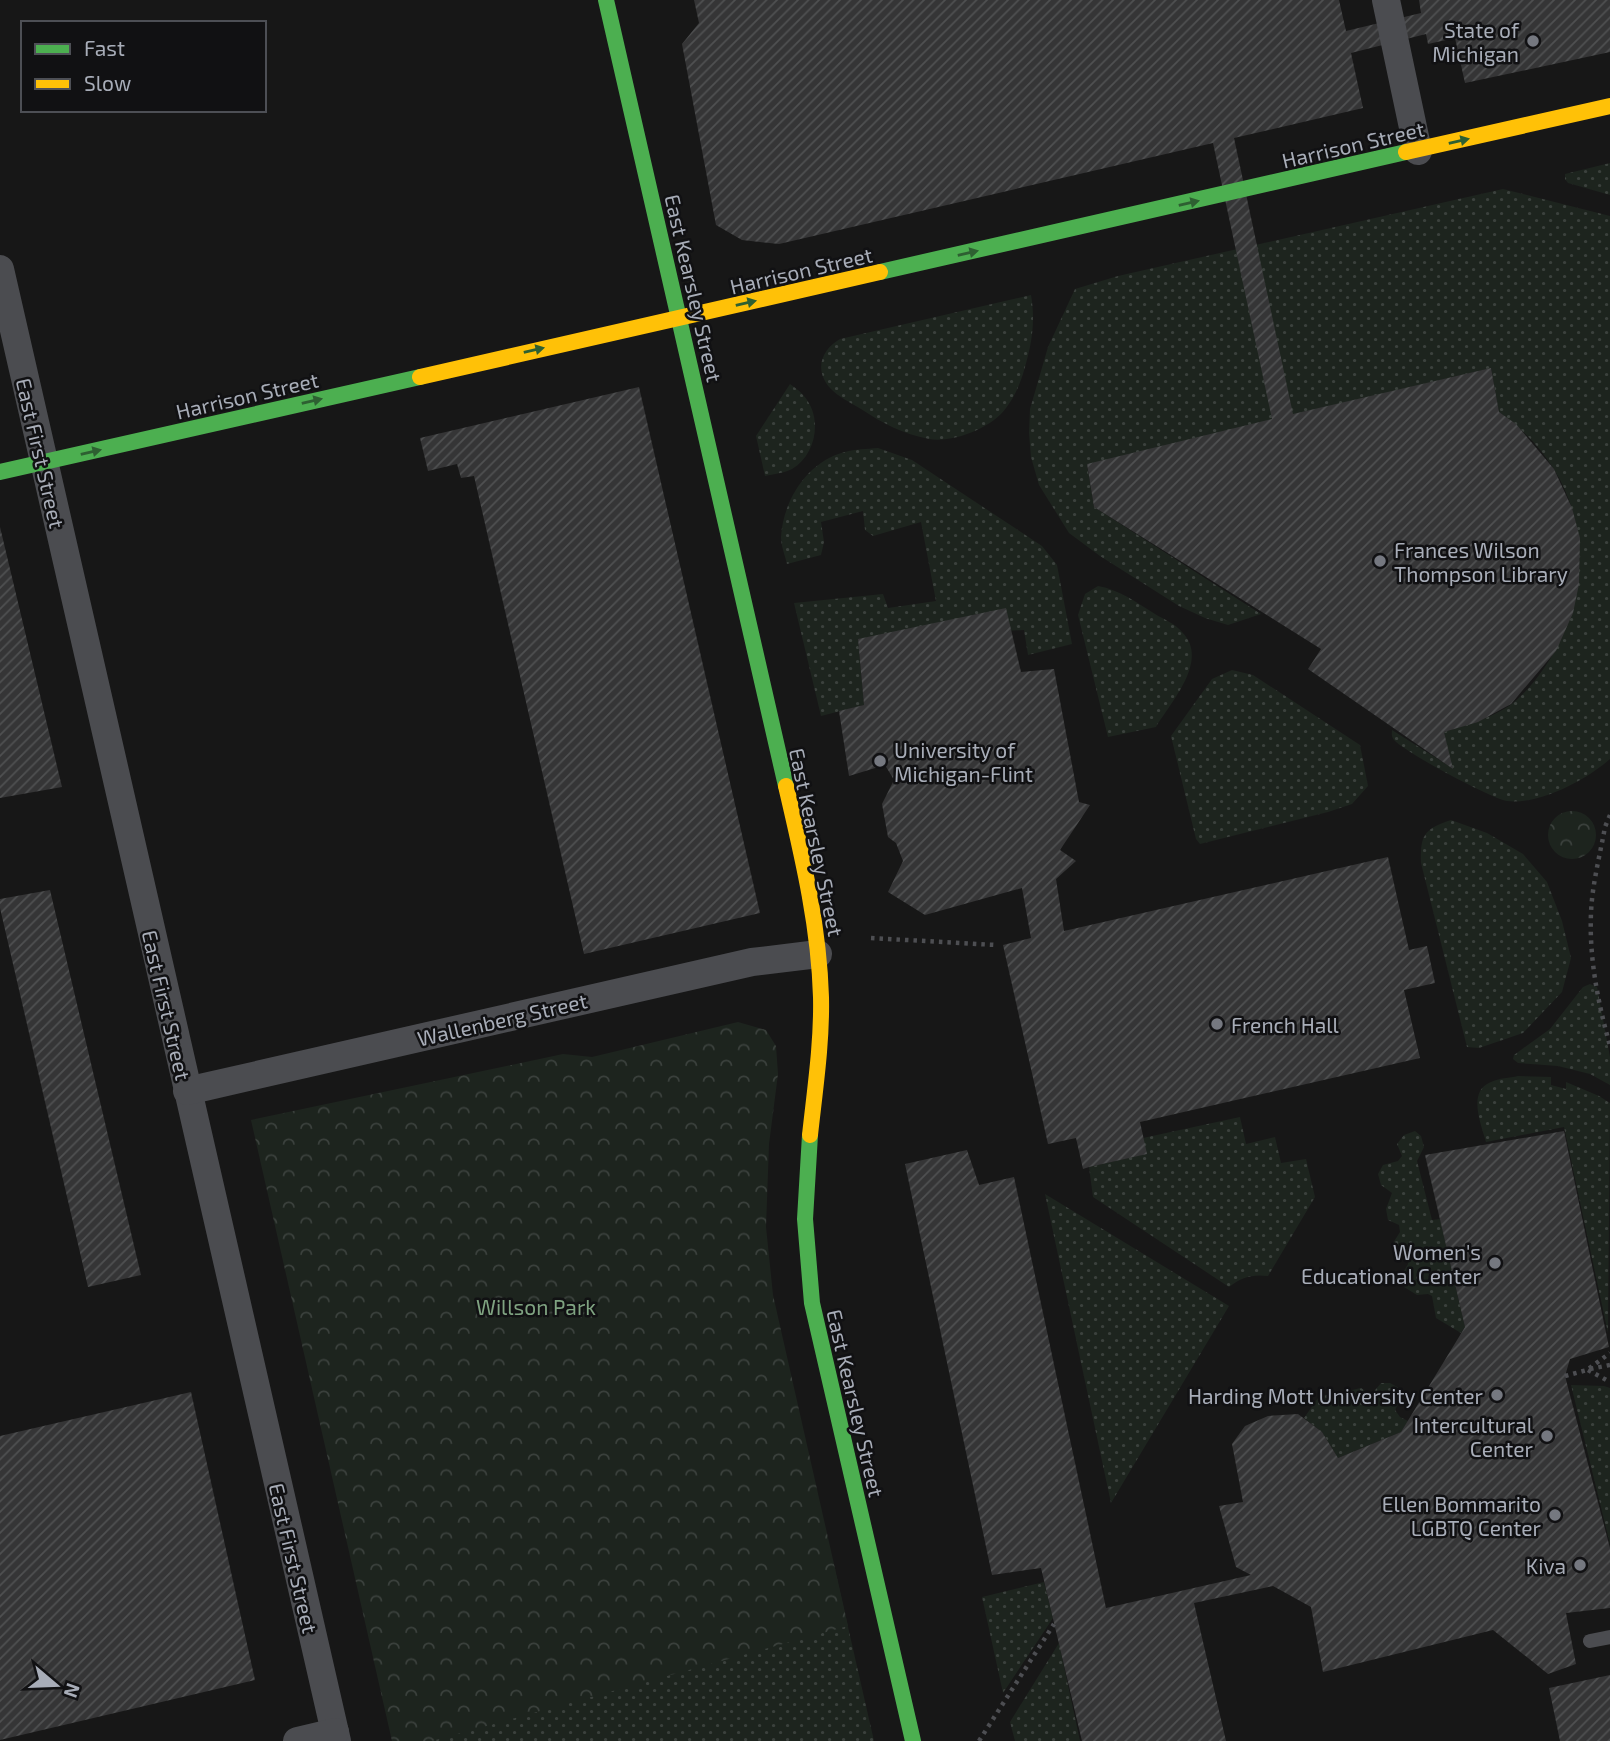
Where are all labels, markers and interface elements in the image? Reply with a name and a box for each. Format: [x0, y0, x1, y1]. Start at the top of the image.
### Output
place label: State of Michigan [1432, 17, 1520, 66]
legend [21, 21, 266, 112]
marker: State of Michigan [1525, 33, 1541, 49]
text: Fast [84, 35, 125, 60]
text: Slow [84, 70, 131, 95]
street label: Harrison Street [1279, 115, 1427, 173]
one-way arrow [1448, 135, 1470, 146]
street label: East Kearsley Street [660, 192, 728, 384]
one-way arrow [1178, 197, 1200, 208]
street label: Harrison Street [727, 241, 875, 299]
one-way arrow [957, 248, 979, 259]
one-way arrow [735, 298, 757, 309]
one-way arrow [523, 345, 545, 356]
street label: Harrison Street [173, 366, 321, 424]
street label: East First Street [12, 375, 70, 531]
one-way arrow [301, 396, 323, 407]
one-way arrow [80, 446, 102, 457]
place label: Frances Wilson Thompson Library [1394, 537, 1568, 586]
marker: Frances Wilson Thompson Library [1372, 553, 1388, 569]
place label: University of Michigan-Flint [894, 737, 1033, 786]
street label: East Kearsley Street [785, 746, 849, 938]
marker: University of Michigan-Flint [872, 753, 888, 769]
street label: East First Street [138, 927, 196, 1083]
street label: Wallenberg Street [415, 987, 589, 1051]
place label: French Hall [1231, 1012, 1340, 1037]
marker: French Hall [1209, 1016, 1225, 1032]
place label: Women's Educational Center [1301, 1239, 1482, 1288]
marker: Women's Educational Center [1487, 1255, 1503, 1271]
park label: Willson Park [476, 1294, 596, 1319]
street label: East Kearsley Street [822, 1307, 890, 1499]
place label: Harding Mott University Center [1188, 1383, 1484, 1408]
marker: Harding Mott University Center [1489, 1387, 1505, 1403]
place label: Intercultural Center [1413, 1412, 1534, 1461]
marker: Intercultural Center [1539, 1428, 1555, 1444]
street label: East First Street [265, 1480, 323, 1636]
place label: Ellen Bommarito LGBTQ Center [1382, 1491, 1542, 1541]
marker: Ellen Bommarito LGBTQ Center [1547, 1507, 1563, 1523]
place label: Kiva [1526, 1553, 1566, 1578]
marker: Kiva [1572, 1557, 1588, 1573]
north arrow [21, 1650, 91, 1720]
text: N [59, 1680, 86, 1701]

